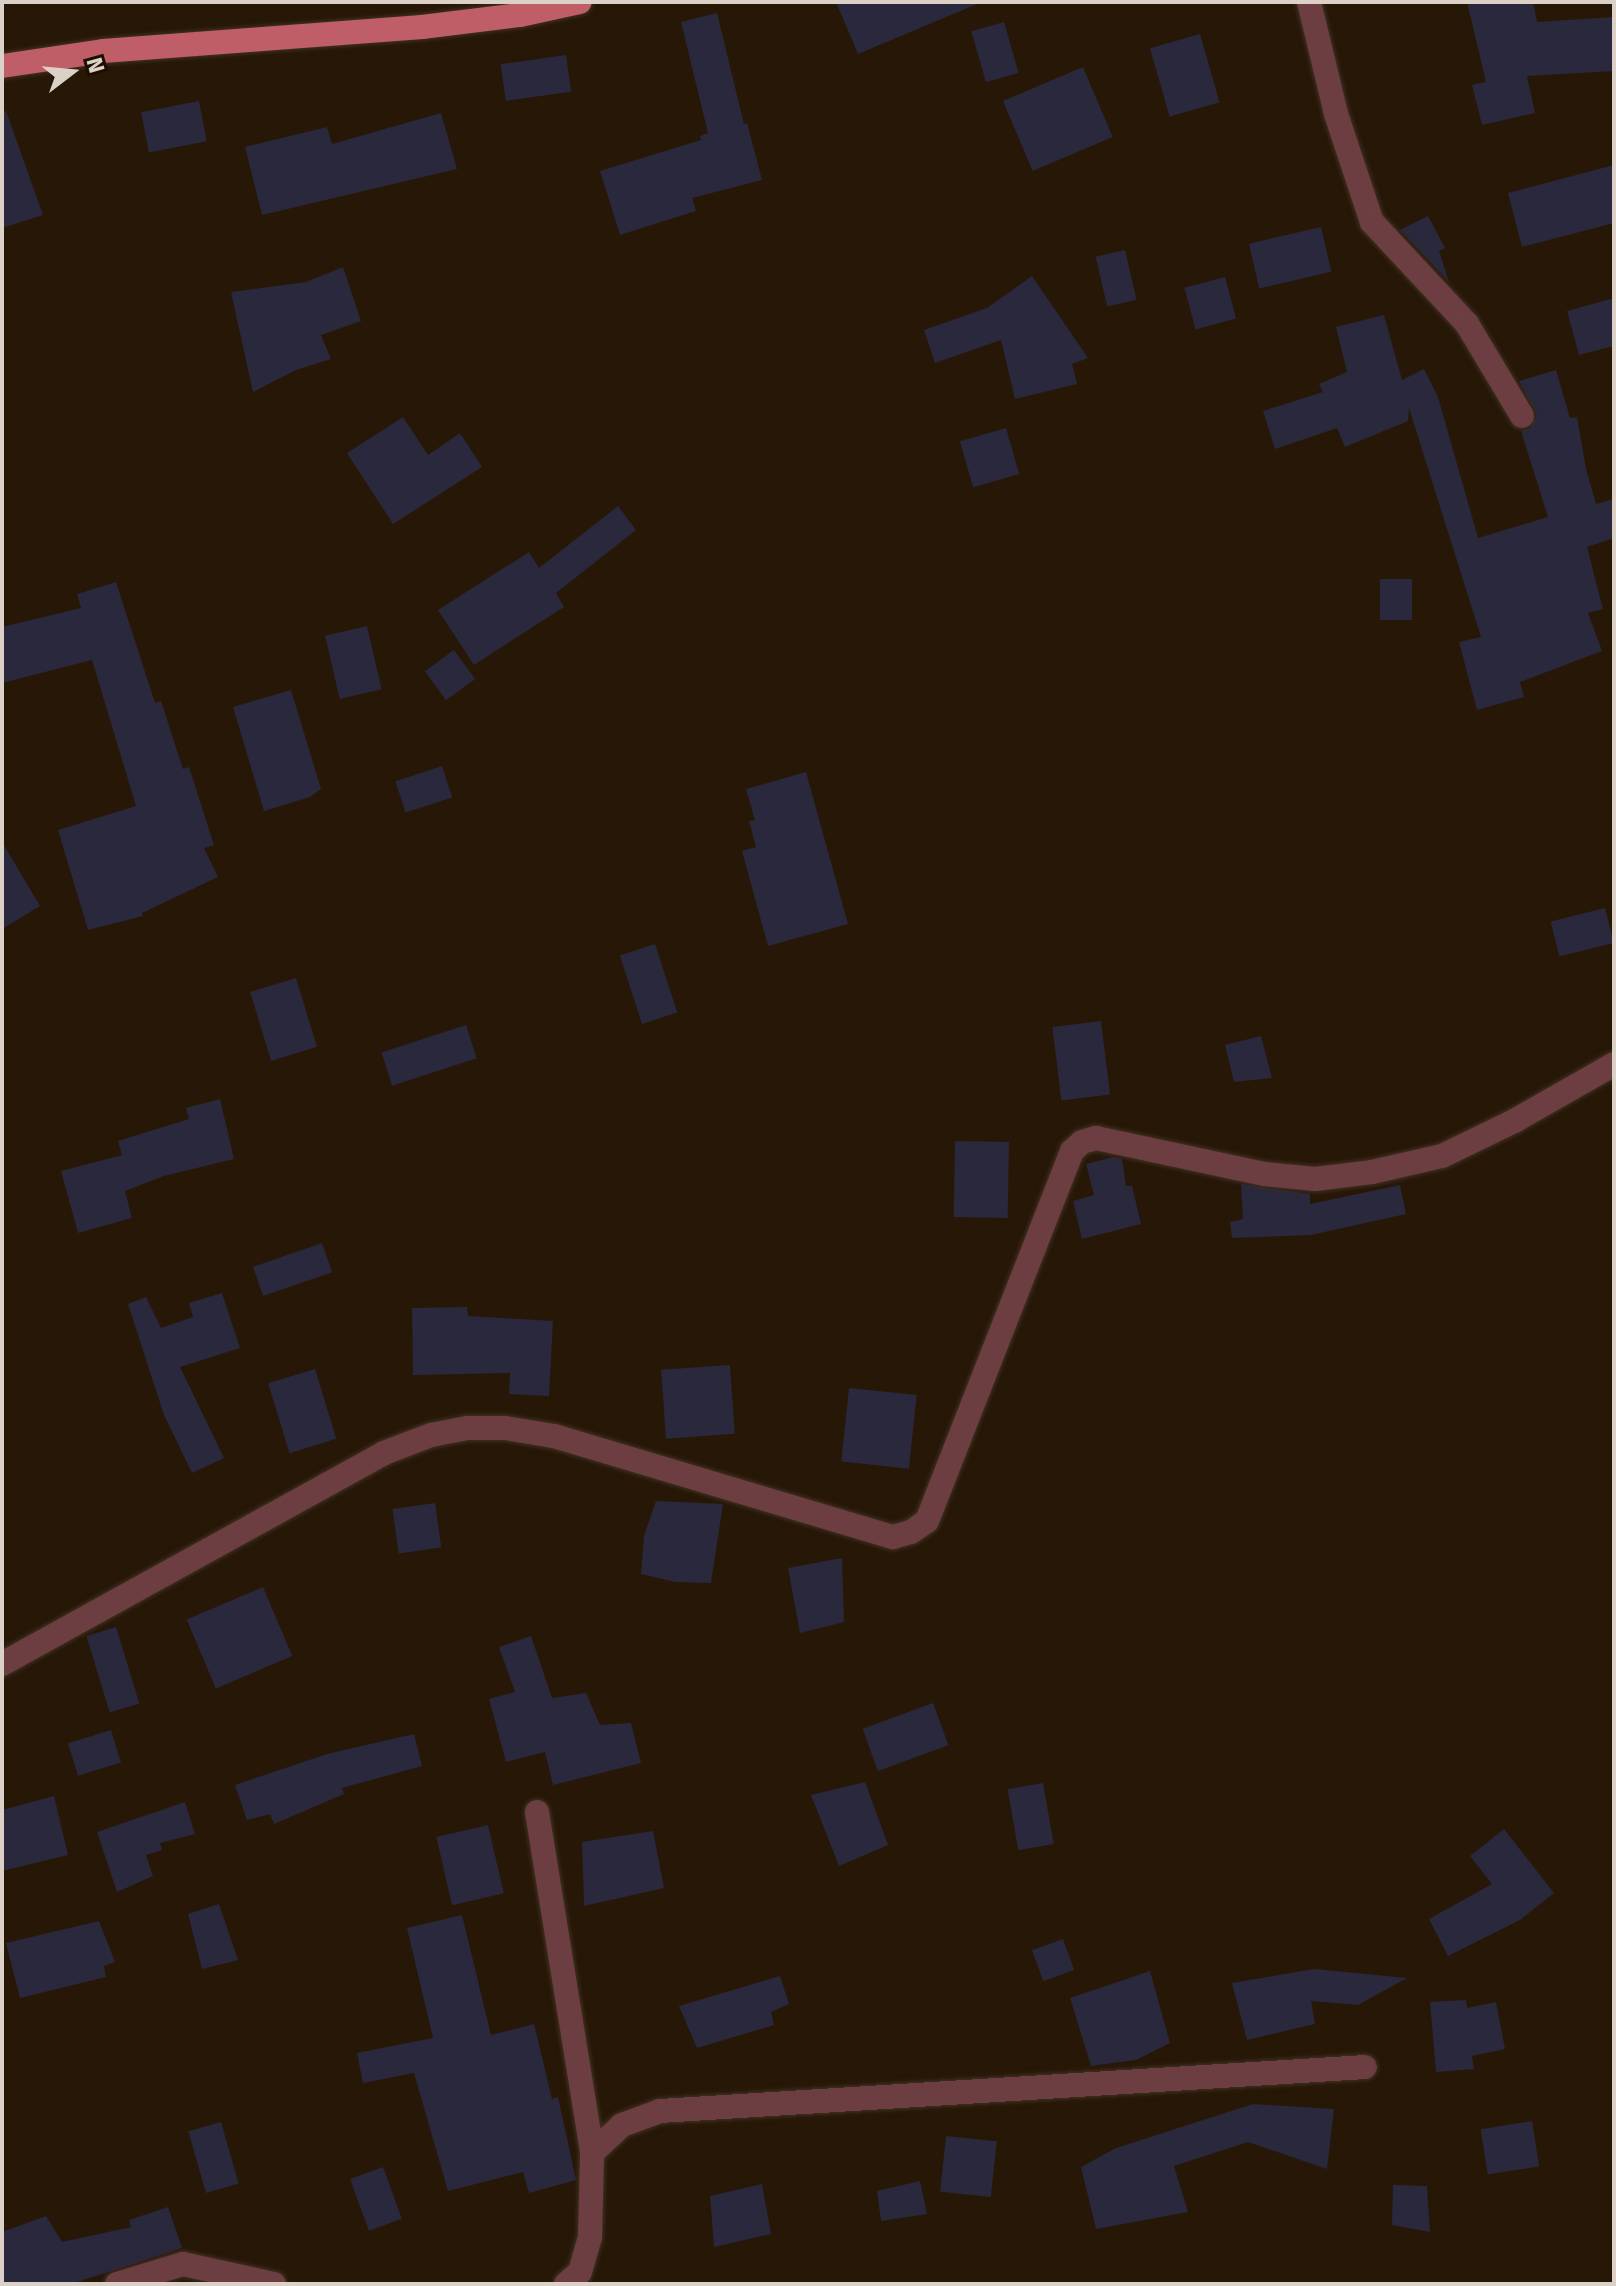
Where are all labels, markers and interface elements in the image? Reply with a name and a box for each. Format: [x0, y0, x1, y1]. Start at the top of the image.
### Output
north arrow [32, 32, 112, 112]
text: N [81, 55, 111, 76]

